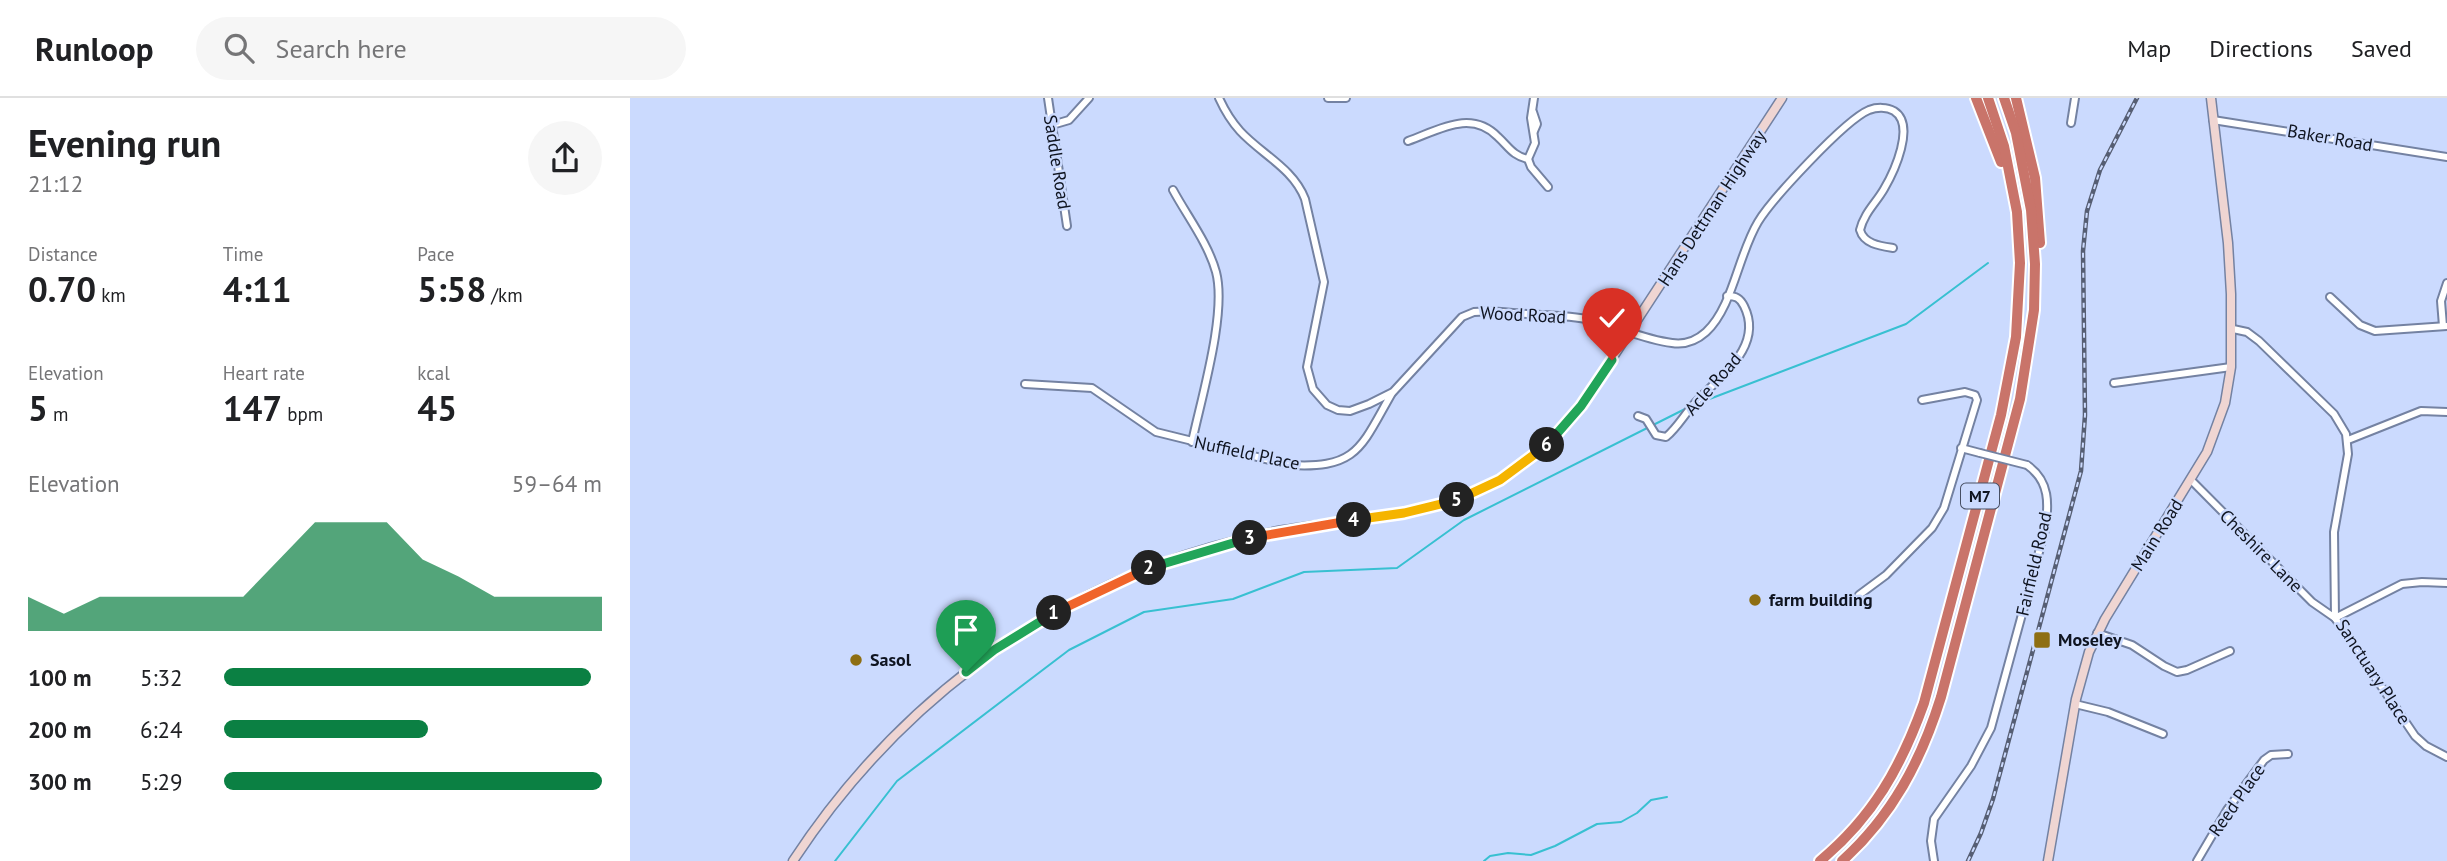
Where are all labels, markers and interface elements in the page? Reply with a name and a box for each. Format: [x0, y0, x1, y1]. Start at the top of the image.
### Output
search box [196, 17, 686, 80]
text: Runloop [35, 27, 154, 70]
icon: search [220, 29, 258, 67]
text: Search here [276, 32, 407, 65]
text: Map [2127, 33, 2171, 64]
text: Directions [2209, 33, 2313, 64]
text: Saved [2351, 33, 2412, 64]
street label: Saddle Road [1039, 113, 1076, 211]
text: Evening run [28, 118, 221, 167]
street label: Baker Road [2286, 119, 2374, 156]
button: share [528, 121, 602, 195]
street label: Hans Dettman Highway [1652, 125, 1771, 290]
text: 21:12 [28, 169, 83, 198]
text: Distance [28, 242, 98, 266]
text: Time [223, 242, 263, 266]
text: Pace [417, 242, 455, 266]
text: 0.70 [28, 266, 96, 312]
text: 4:11 [223, 266, 292, 312]
text: 5:58 [417, 266, 486, 312]
text: km [96, 283, 126, 307]
text: /km [486, 283, 523, 307]
pin [1582, 288, 1642, 360]
icon: check [1593, 299, 1631, 337]
street label: Wood Road [1479, 301, 1567, 328]
street label: Acle Road [1679, 348, 1746, 420]
text: Elevation [28, 361, 104, 385]
text: Heart rate [223, 361, 305, 385]
text: kcal [417, 361, 450, 385]
text: 5 [28, 385, 48, 431]
text: 147 [223, 385, 282, 431]
text: 45 [417, 385, 457, 431]
text: m [48, 402, 68, 426]
text: bpm [282, 402, 323, 426]
pin: 6 [1530, 428, 1564, 462]
street label: Nuffield Place [1192, 430, 1302, 475]
text: 6 [1541, 432, 1552, 456]
text: Elevation [28, 469, 120, 498]
text: 59–64 m [512, 469, 602, 498]
pin: 5 [1440, 482, 1474, 518]
road number: M7 [1961, 484, 1999, 508]
text: 5 [1451, 487, 1462, 511]
street label: Main Road [2125, 494, 2188, 575]
pin: 4 [1336, 502, 1372, 538]
street label: Cheshire Lane [2215, 504, 2308, 597]
text: 4 [1348, 507, 1359, 531]
street label: Fairfield Road [2010, 510, 2057, 618]
pin: 3 [1232, 520, 1268, 556]
text: 3 [1244, 525, 1255, 549]
pin: 2 [1132, 550, 1166, 586]
text: 2 [1143, 555, 1154, 579]
place label: farm building [1769, 588, 1873, 611]
marker: farm building [1747, 592, 1763, 608]
pin: 1 [1036, 596, 1072, 630]
pin [936, 600, 996, 672]
text: 1 [1048, 600, 1059, 624]
icon: arrive [947, 611, 985, 649]
street label: Sanctuary Place [2331, 615, 2416, 729]
place label: Moseley [2058, 628, 2122, 651]
marker: Moseley [2032, 630, 2052, 650]
place label: Sasol [870, 648, 912, 671]
marker: Sasol [848, 652, 864, 668]
text: 100 m [28, 663, 91, 692]
text: 5:32 [140, 663, 183, 692]
text: 200 m [28, 715, 91, 744]
text: 6:24 [140, 715, 183, 744]
street label: Reed Place [2203, 759, 2270, 841]
text: 300 m [28, 767, 91, 796]
text: 5:29 [140, 767, 183, 796]

